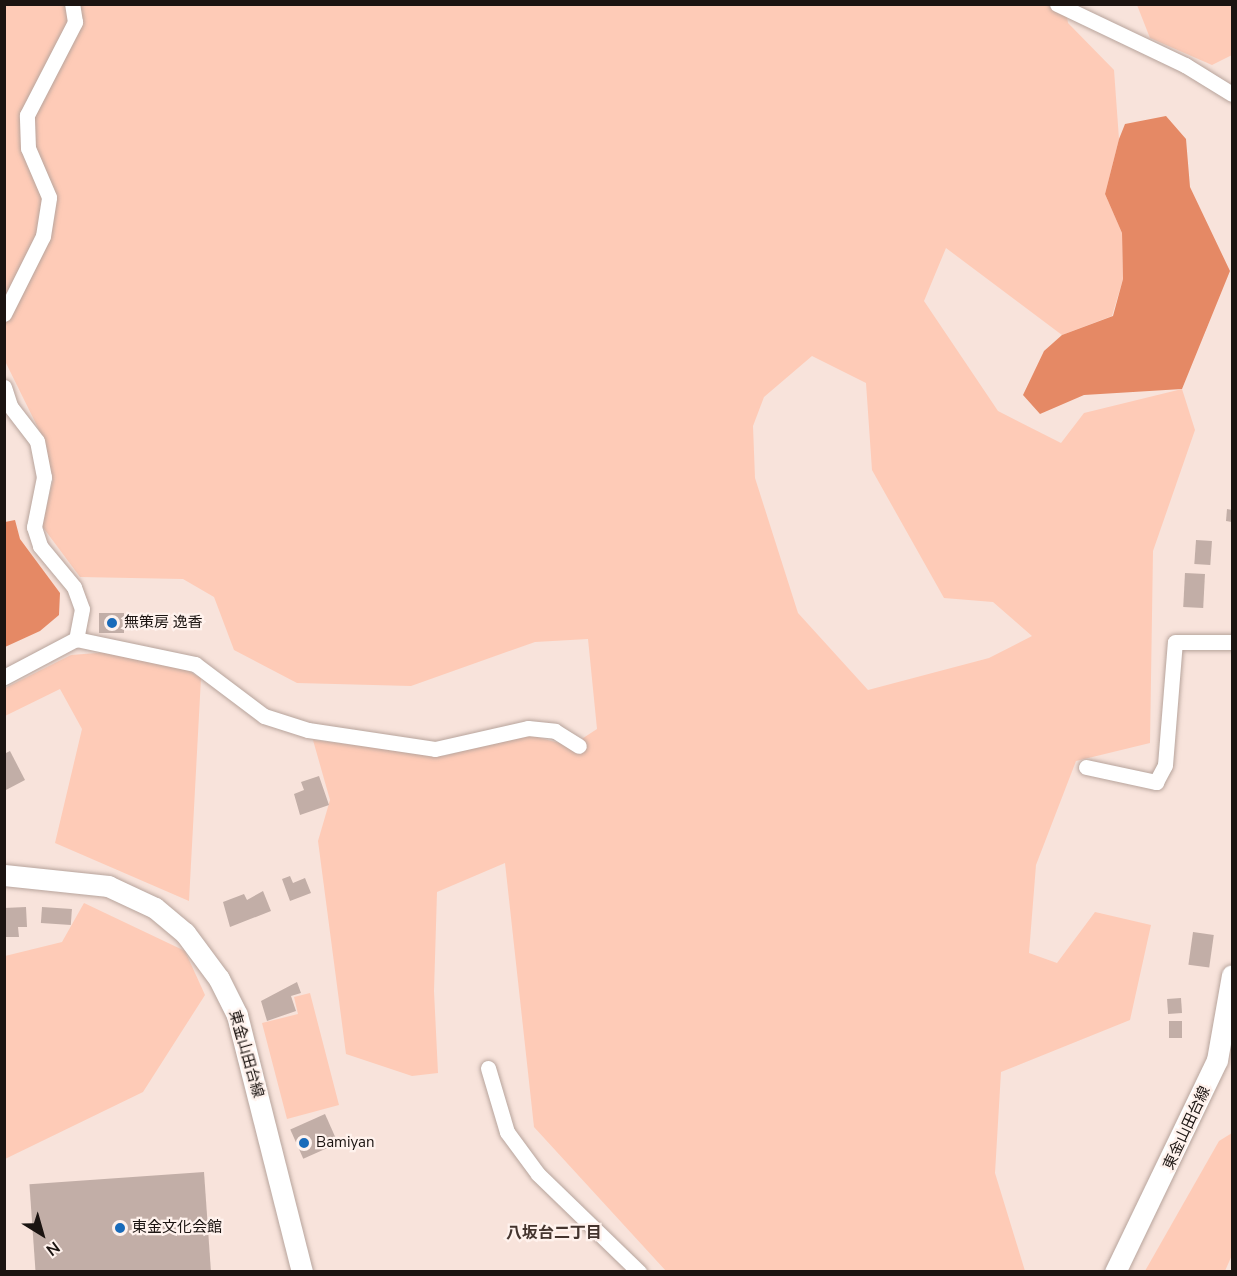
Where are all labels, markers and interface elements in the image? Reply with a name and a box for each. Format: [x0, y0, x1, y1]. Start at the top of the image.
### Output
place label: 無策房 逸香 [124, 614, 203, 632]
marker: 無策房 逸香 [105, 616, 119, 630]
street label: 東金山田台線 [225, 1008, 267, 1100]
street label: 東金山田台線 [1160, 1083, 1214, 1173]
place label: Bamiyan [316, 1134, 374, 1152]
marker: Bamiyan [297, 1136, 311, 1150]
north arrow [12, 1204, 72, 1264]
place label: 東金文化会館 [132, 1219, 222, 1237]
marker: 東金文化会館 [113, 1221, 127, 1235]
district label: 八坂台二丁目 [506, 1223, 602, 1243]
text: N [41, 1236, 64, 1261]

